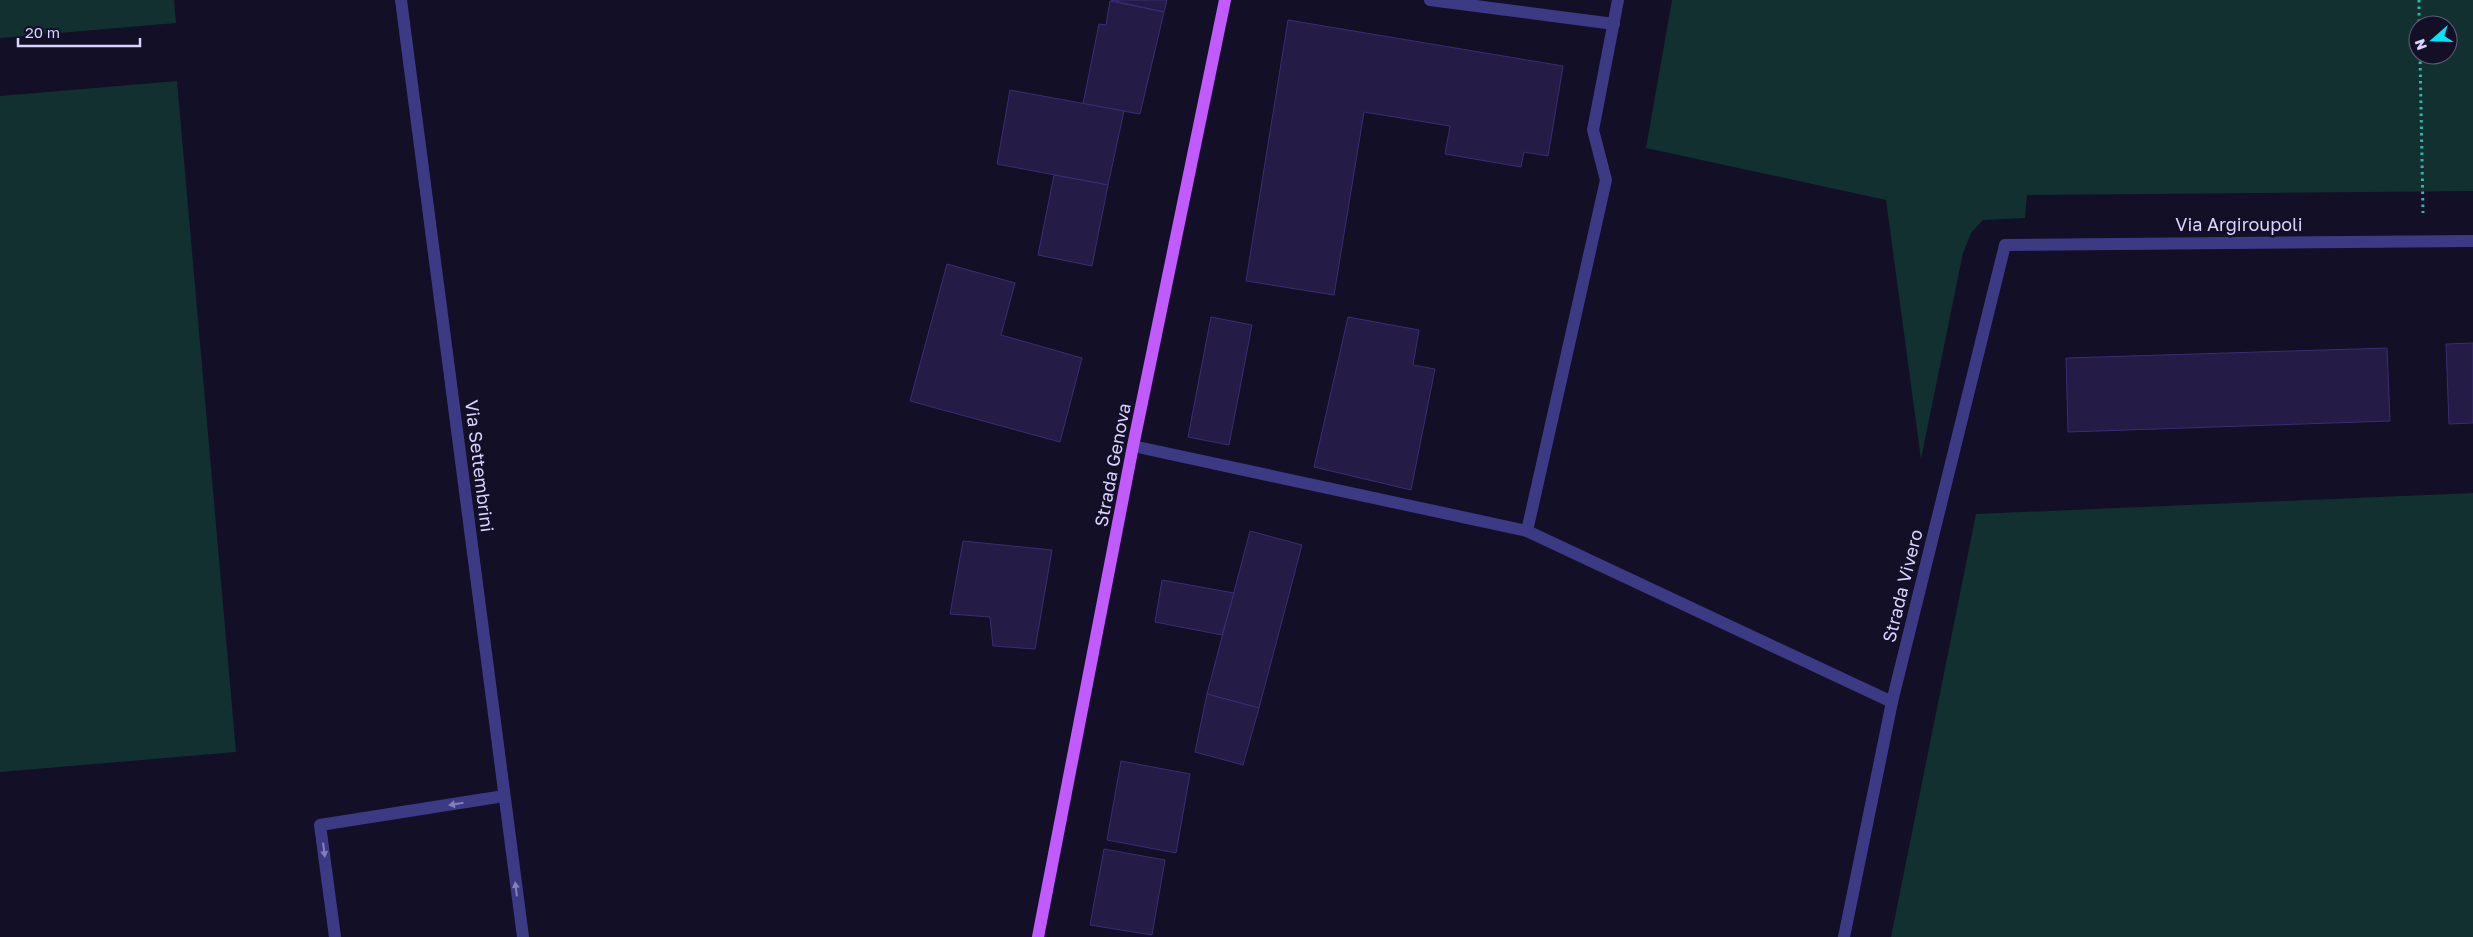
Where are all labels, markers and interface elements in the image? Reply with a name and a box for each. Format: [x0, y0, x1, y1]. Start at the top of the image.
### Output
scale bar [18, 15, 140, 47]
north arrow [2408, 15, 2458, 65]
text: 20 m [25, 23, 60, 41]
text: N [2411, 37, 2430, 53]
street label: Via Argiroupoli [2175, 213, 2303, 235]
street label: Via Settembrini [461, 399, 499, 533]
street label: Strada Genova [1089, 401, 1135, 528]
street label: Strada Vivero [1877, 527, 1927, 645]
one-way arrow [448, 800, 464, 808]
one-way arrow [320, 842, 328, 858]
one-way arrow [512, 880, 520, 896]

